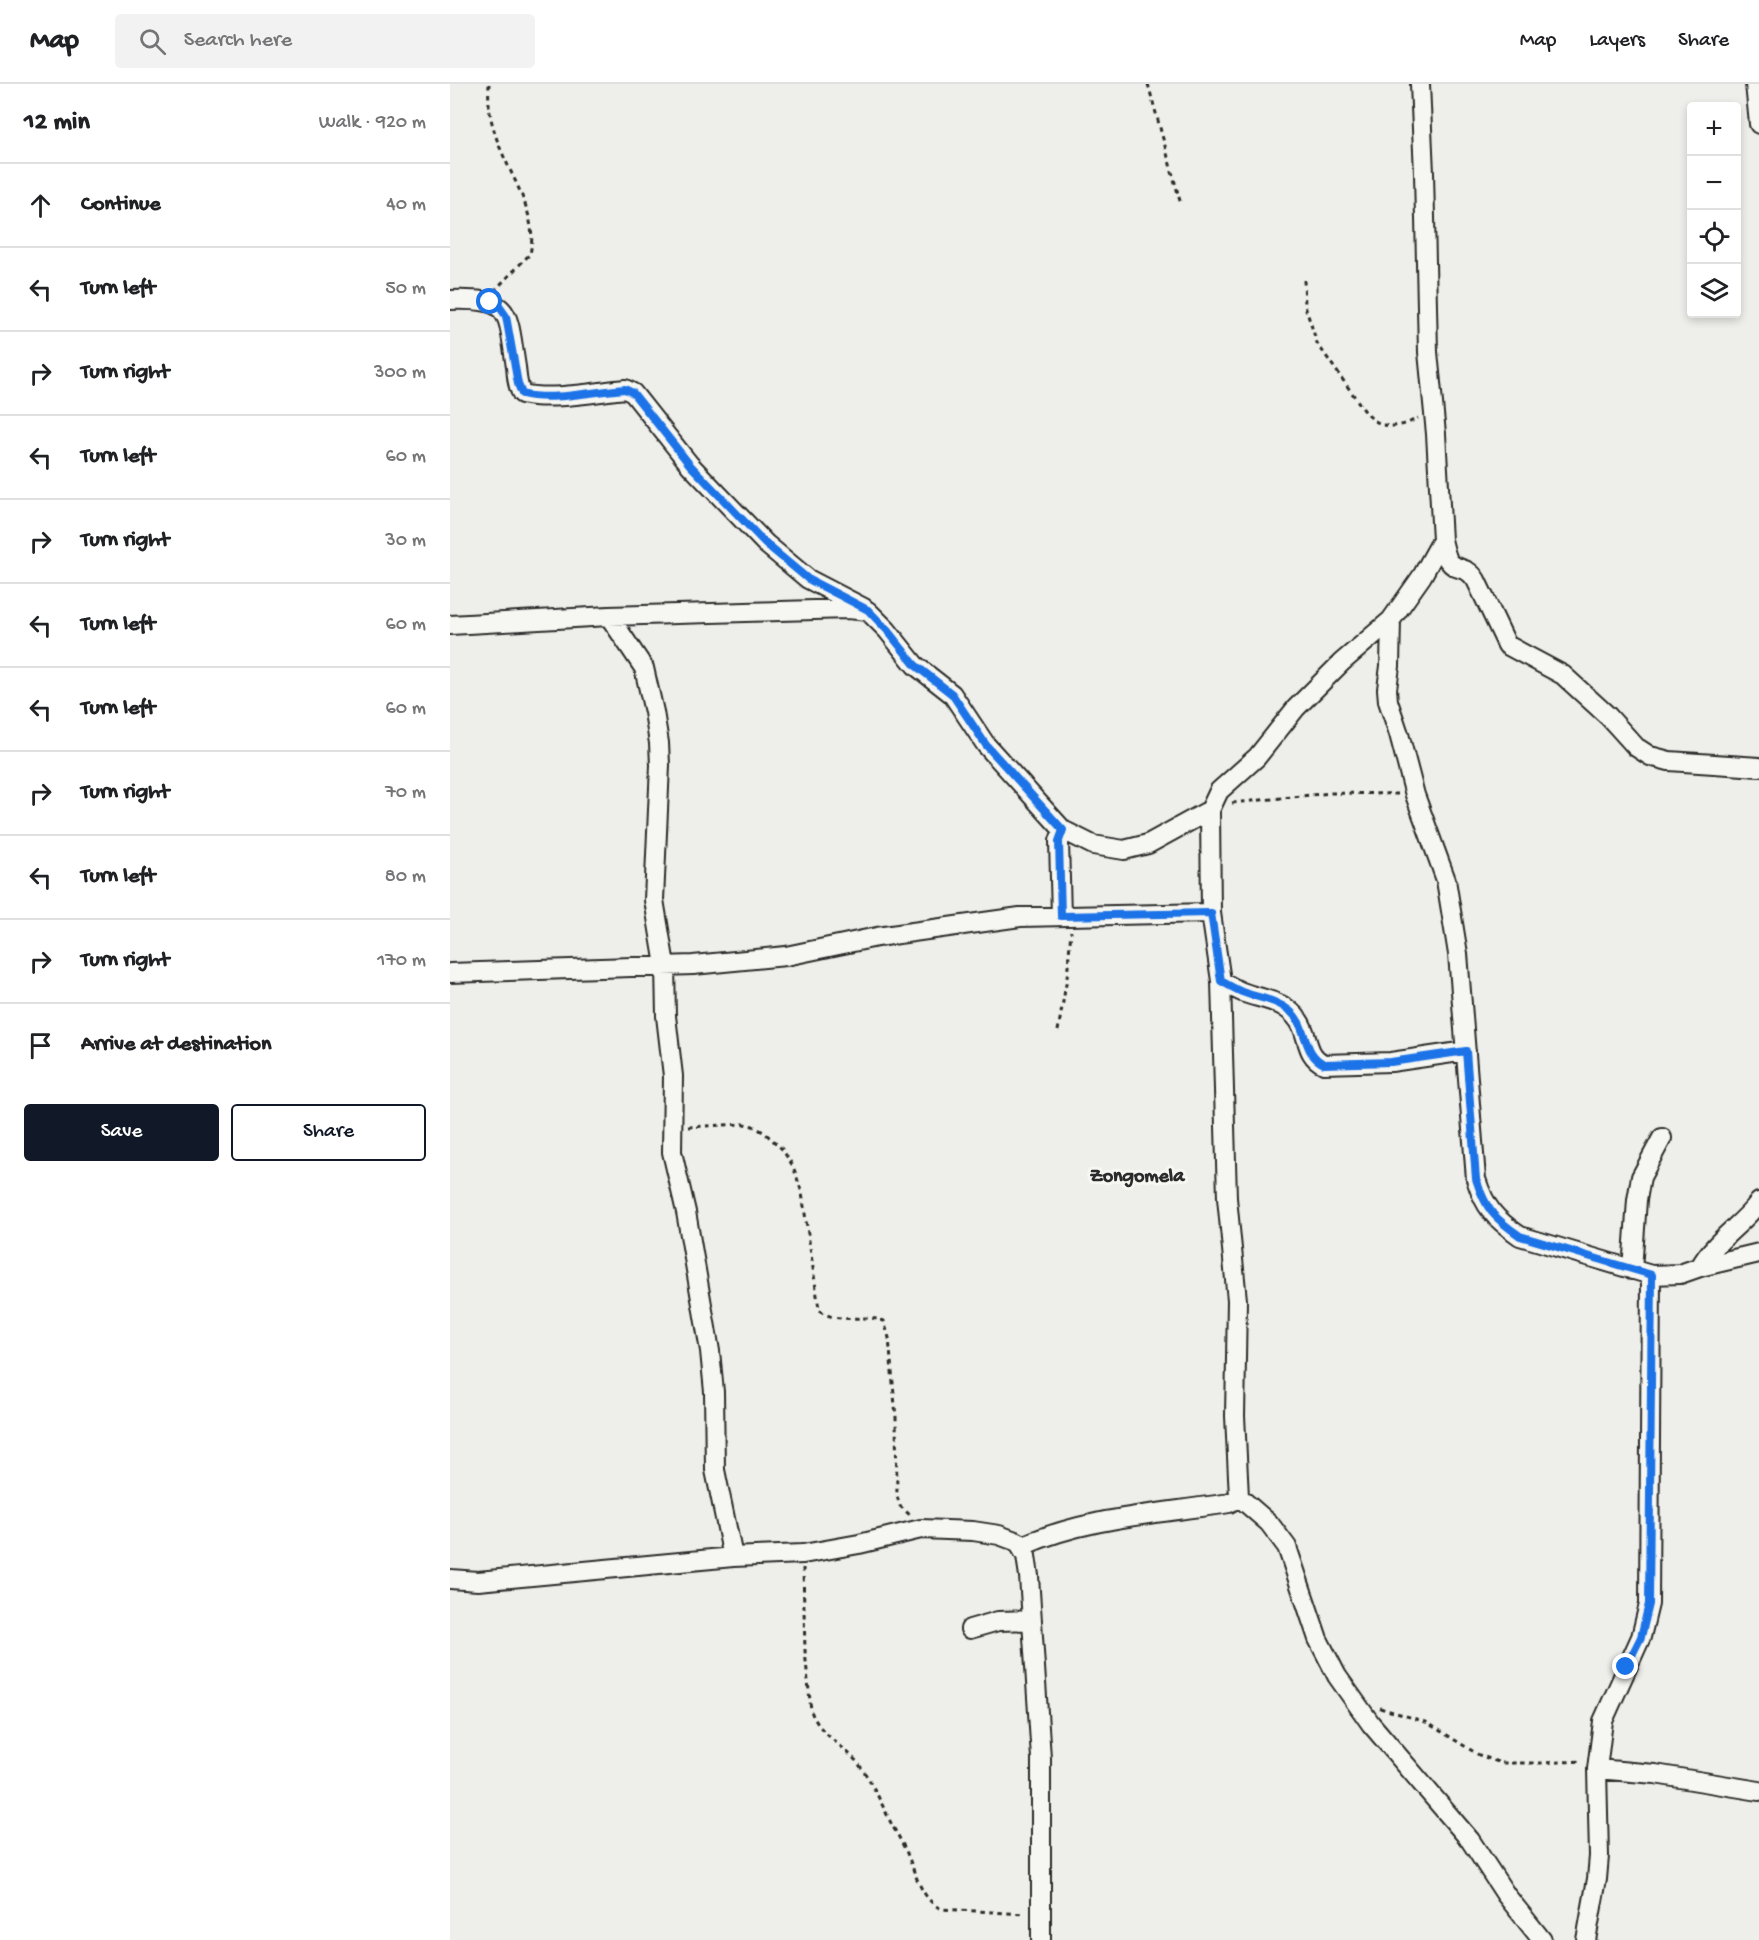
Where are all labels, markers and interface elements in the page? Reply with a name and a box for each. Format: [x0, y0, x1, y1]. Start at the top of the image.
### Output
search box [115, 14, 535, 68]
text: Map [30, 25, 79, 58]
icon: search [136, 25, 169, 58]
text: Search here [184, 28, 292, 54]
text: Map [1520, 29, 1556, 54]
text: Layers [1589, 29, 1645, 54]
text: Share [1678, 29, 1729, 54]
map controls [1687, 102, 1741, 318]
button: + [1687, 102, 1741, 156]
text: 12 min [24, 108, 90, 139]
text: Walk · 920 m [319, 112, 426, 135]
button: − [1687, 156, 1741, 210]
icon: ahead [24, 189, 57, 222]
text: Continue [81, 192, 161, 218]
text: 40 m [386, 194, 426, 217]
button: locate [1687, 210, 1741, 264]
button: layers [1687, 264, 1741, 318]
icon: left [24, 273, 57, 306]
text: Turn left [81, 276, 155, 302]
text: 50 m [385, 278, 426, 301]
route start [476, 288, 502, 314]
icon: right [24, 357, 57, 390]
text: Turn right [81, 360, 169, 386]
text: 300 m [374, 362, 426, 385]
icon: left [24, 441, 57, 474]
text: Turn left [81, 444, 155, 470]
text: 60 m [386, 446, 426, 469]
icon: right [24, 525, 57, 558]
text: Turn right [81, 528, 169, 554]
text: 30 m [385, 530, 426, 553]
icon: left [24, 609, 57, 642]
text: Turn left [81, 612, 155, 638]
text: 60 m [386, 614, 426, 637]
icon: left [24, 693, 57, 726]
text: Turn left [81, 696, 155, 722]
text: 60 m [386, 698, 426, 721]
icon: right [24, 777, 57, 810]
text: Turn right [81, 780, 169, 806]
text: 70 m [385, 782, 426, 805]
icon: left [24, 861, 57, 894]
text: Turn left [81, 864, 155, 890]
text: 80 m [385, 866, 426, 889]
icon: right [24, 945, 57, 978]
text: Turn right [81, 948, 169, 974]
text: 170 m [377, 950, 426, 973]
icon: arrive [24, 1029, 57, 1062]
text: Arrive at destination [81, 1032, 271, 1058]
button: Save [24, 1104, 219, 1161]
button: Share [231, 1104, 426, 1161]
district label: Zongomela [1090, 1166, 1185, 1189]
route end [1612, 1653, 1638, 1679]

